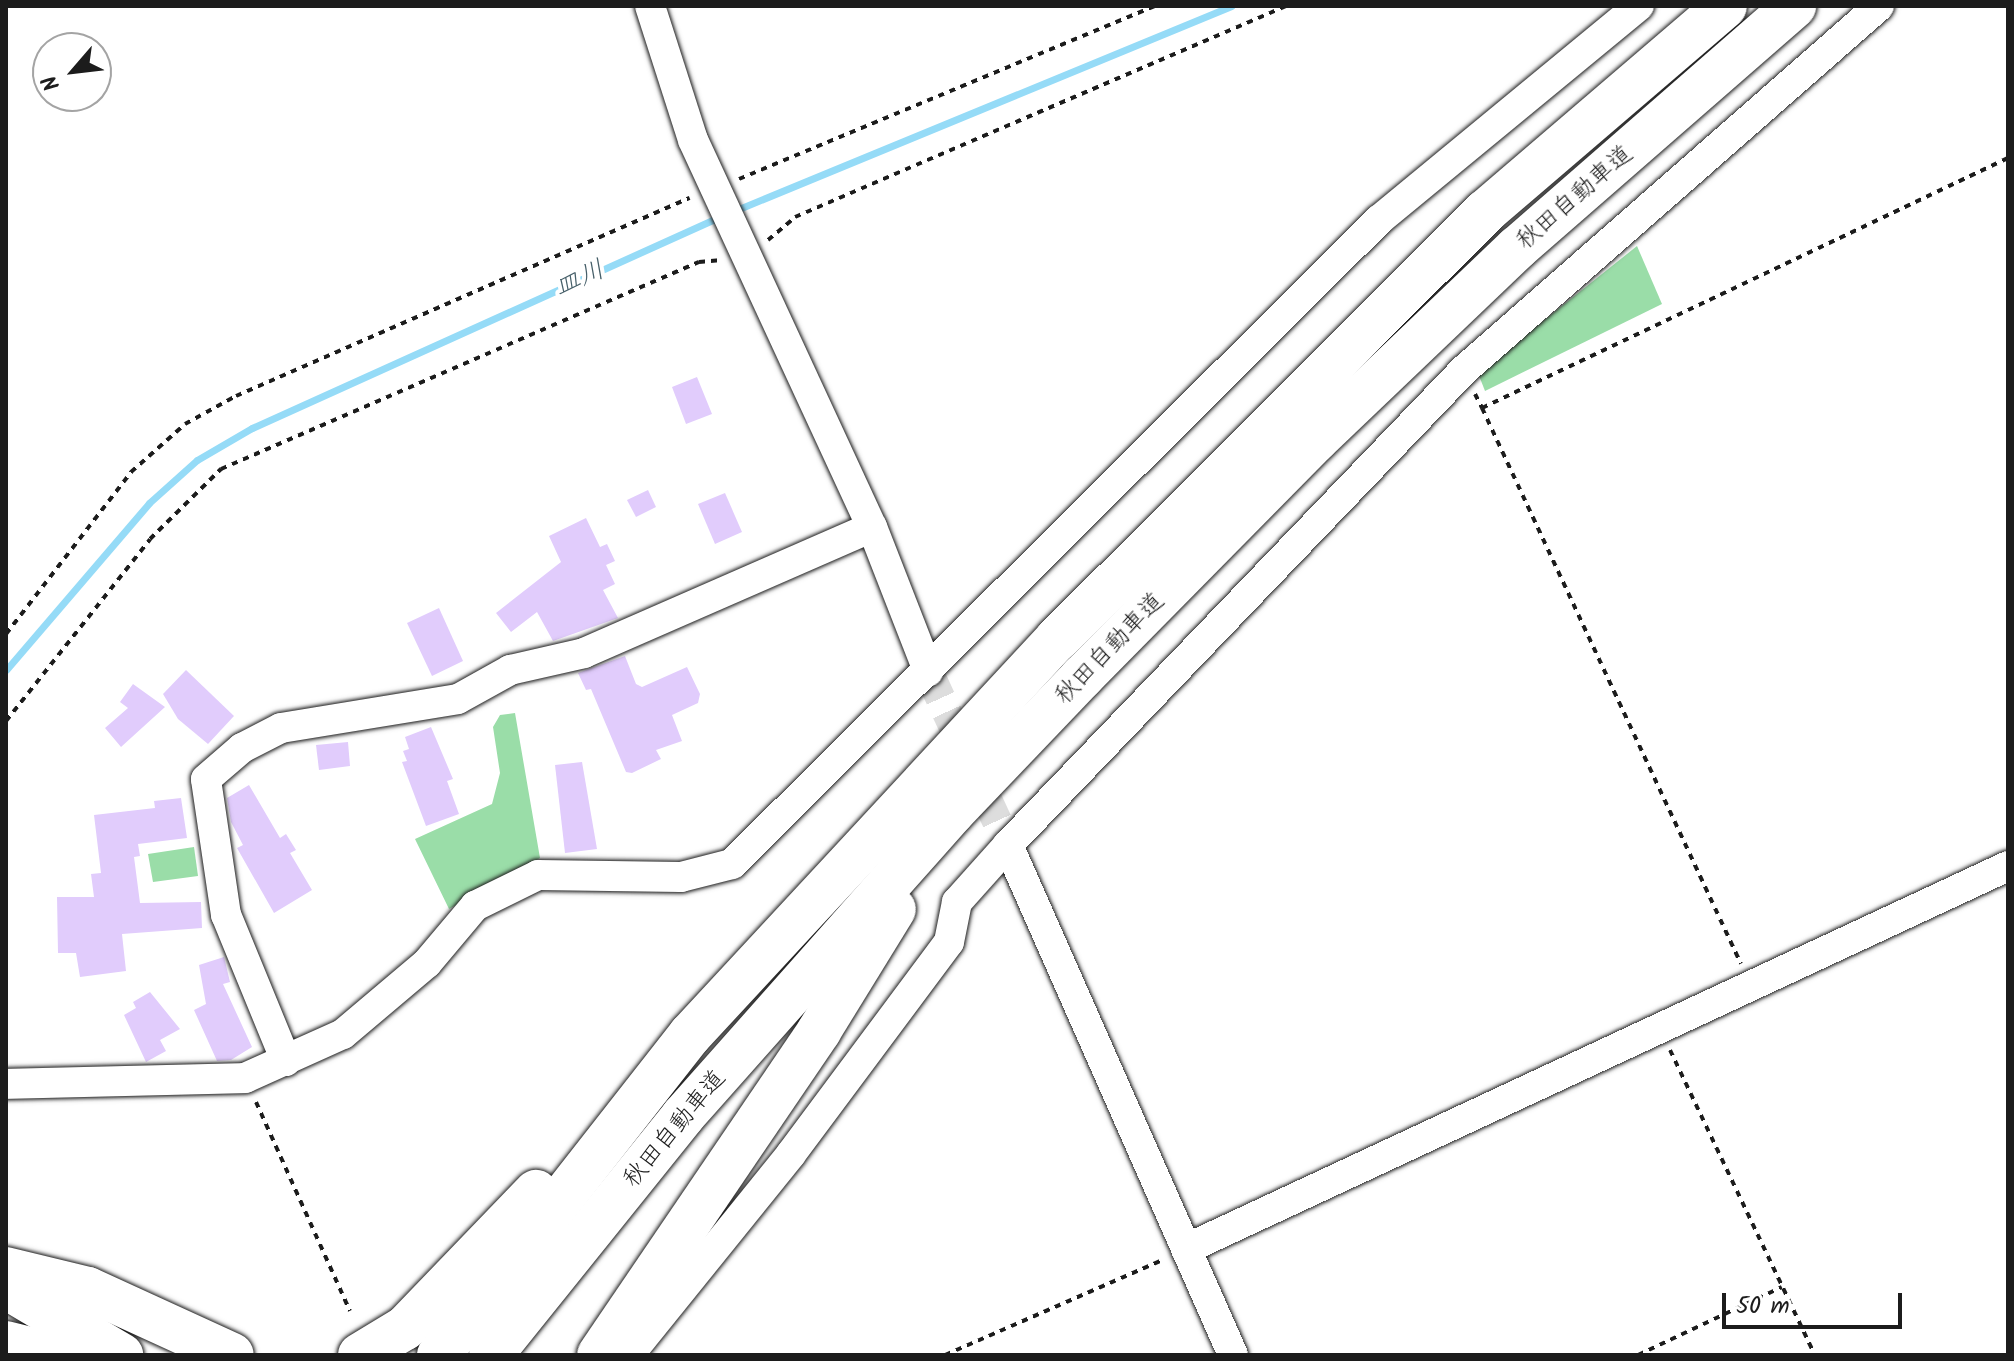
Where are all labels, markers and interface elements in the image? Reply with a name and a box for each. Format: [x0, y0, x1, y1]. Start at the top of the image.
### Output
north arrow [32, 32, 112, 112]
text: N [33, 68, 71, 97]
street label: 秋田自動車道 [1511, 140, 1639, 256]
water label: 皿川 [550, 255, 610, 305]
street label: 秋田自動車道 [1050, 587, 1170, 711]
street label: 秋田自動車道 [618, 1065, 732, 1193]
scale bar [1726, 1277, 1906, 1327]
text: 50 m [1736, 1287, 1790, 1326]

